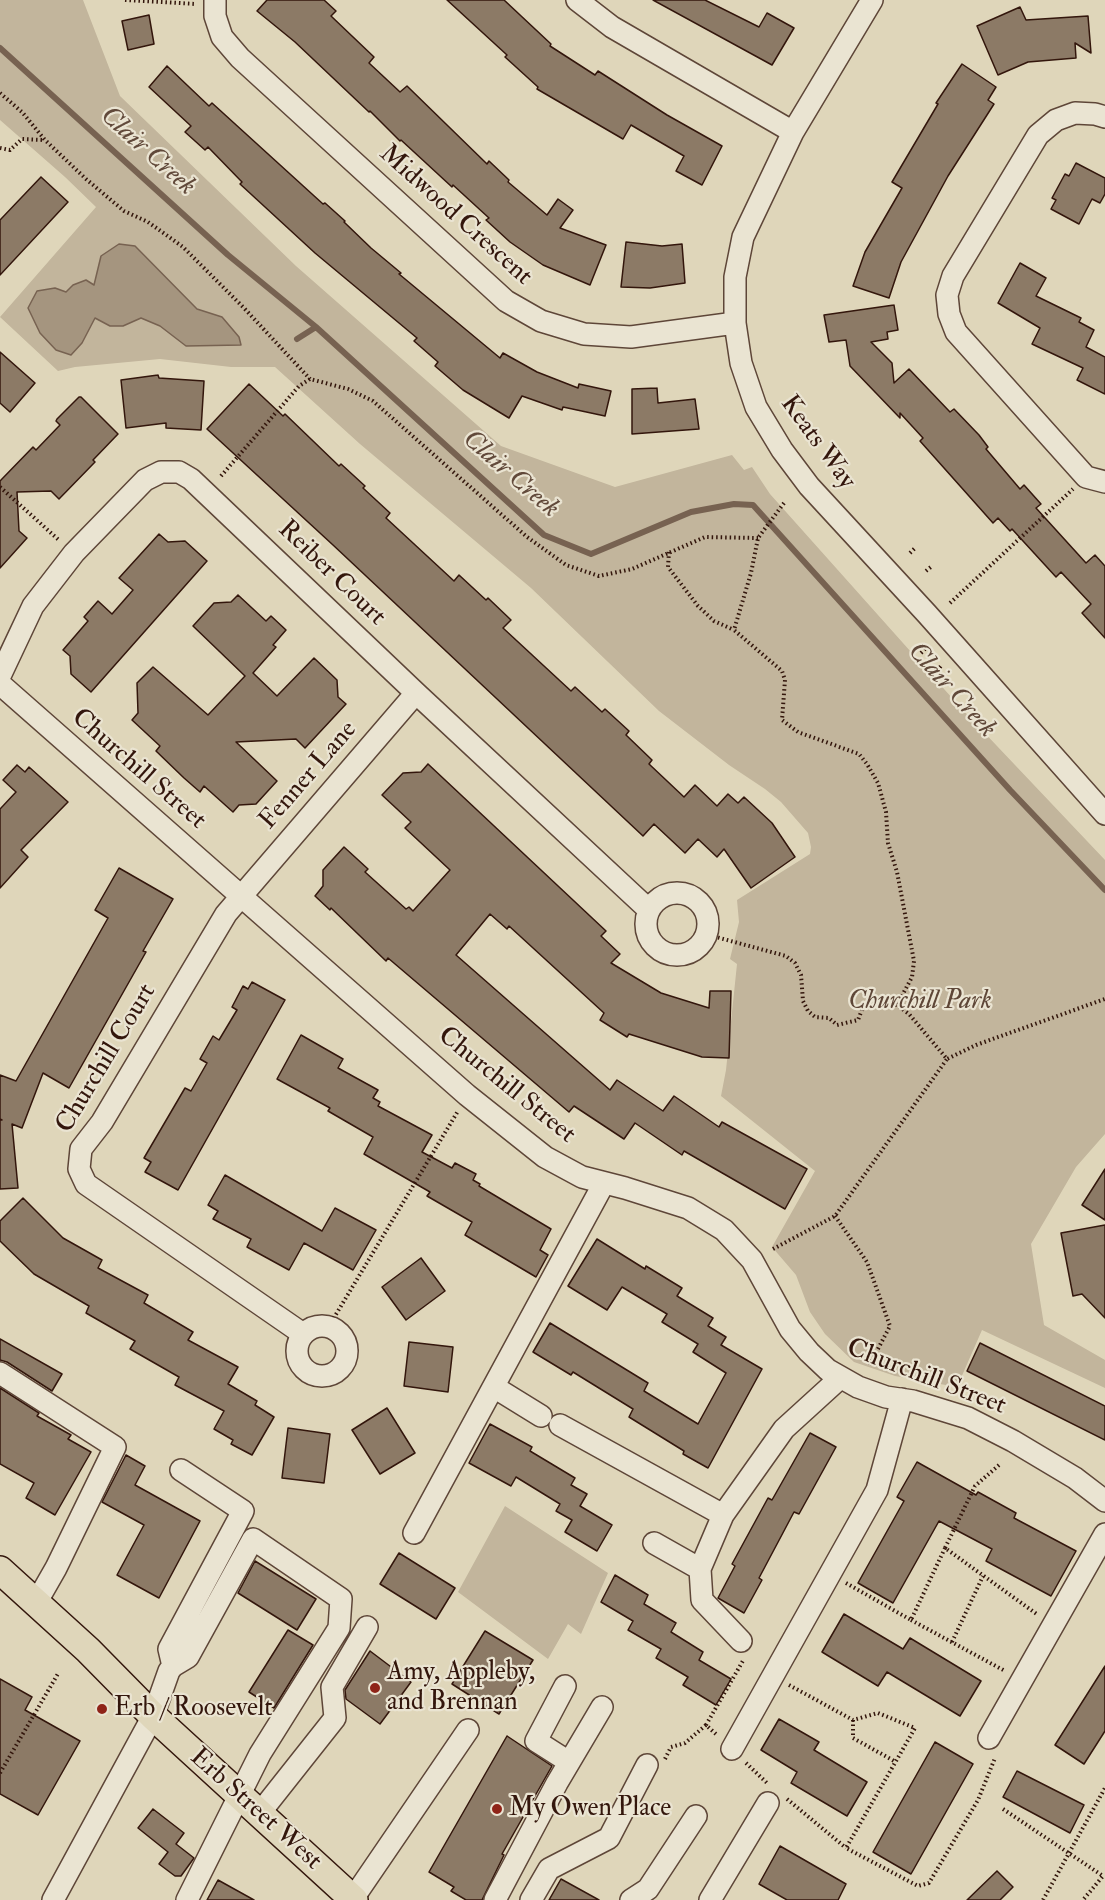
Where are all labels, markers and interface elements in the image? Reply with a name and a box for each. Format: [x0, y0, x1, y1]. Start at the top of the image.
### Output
water label: Clair Creek [92, 101, 202, 203]
street label: Midwood Crescent [372, 139, 538, 293]
street label: Keats Way [773, 390, 861, 496]
water label: Clair Creek [455, 424, 565, 526]
street label: Reiber Court [271, 515, 391, 633]
water label: Clair Creek [900, 636, 1002, 746]
street label: Churchill Street [64, 703, 212, 837]
street label: Fenner Lane [254, 716, 364, 836]
street label: Churchill Court [50, 979, 164, 1139]
park label: Churchill Park [848, 986, 992, 1018]
street label: Churchill Street [431, 1021, 581, 1151]
street label: Churchill Street [842, 1333, 1010, 1423]
place label: Amy, Appleby, and Brennan [387, 1657, 535, 1718]
marker: Amy, Appleby, and Brennan [368, 1681, 382, 1695]
place label: Erb / Roosevelt [114, 1693, 273, 1725]
marker: Erb / Roosevelt [95, 1702, 109, 1716]
street label: Erb Street West [182, 1742, 328, 1878]
place label: My Owen Place [509, 1793, 671, 1825]
marker: My Owen Place [490, 1802, 504, 1816]

